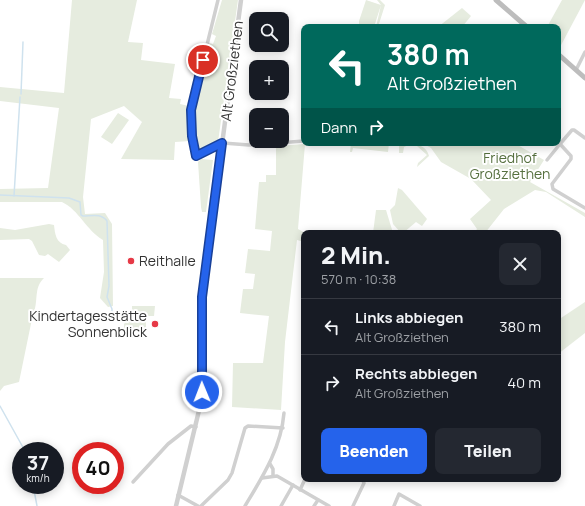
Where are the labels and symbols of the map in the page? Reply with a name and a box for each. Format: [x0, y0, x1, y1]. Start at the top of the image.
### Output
street label: Alt Großziethen [216, 20, 247, 122]
pin [186, 43, 220, 77]
park label: Friedhof Großziethen [470, 148, 550, 183]
place label: Reithalle [139, 251, 196, 270]
marker: Reithalle [126, 256, 136, 266]
place label: Kindertagesstätte Sonnenblick [29, 306, 148, 341]
marker: Kindertagesstätte Sonnenblick [150, 319, 160, 329]
position arrow [181, 371, 223, 413]
speed limit sign: 40 [72, 442, 124, 494]

